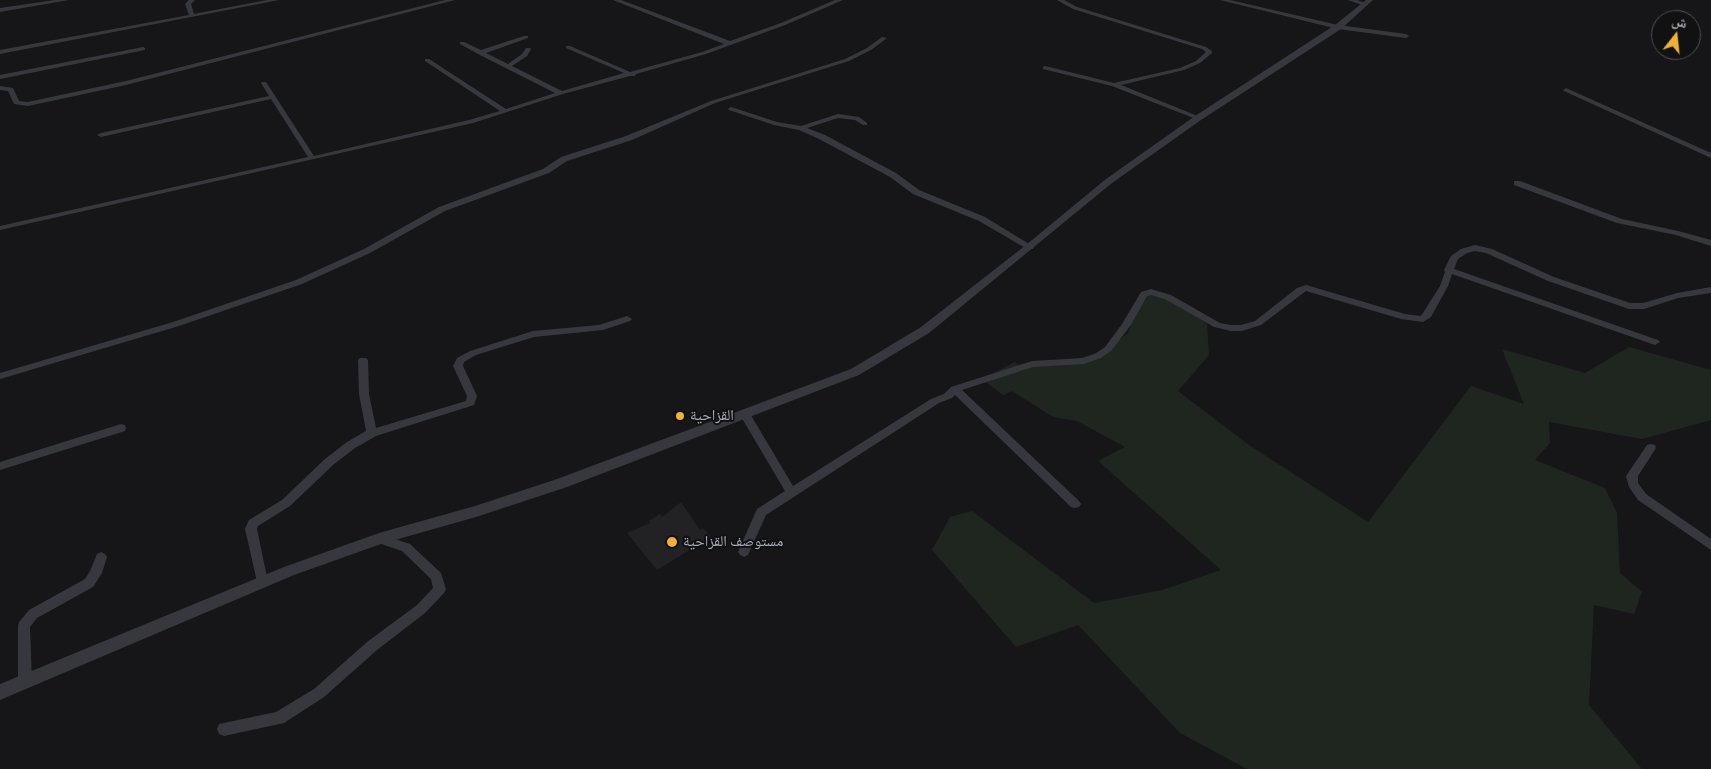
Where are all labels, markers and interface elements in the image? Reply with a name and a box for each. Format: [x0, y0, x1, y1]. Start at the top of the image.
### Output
north arrow [1651, 10, 1701, 60]
text: ش [1670, 11, 1689, 32]
place label: القزاحية [690, 407, 734, 425]
marker: القزاحية [674, 410, 686, 422]
place label: مستوصف القزاحية [683, 533, 783, 551]
marker: مستوصف القزاحية [665, 535, 679, 549]

